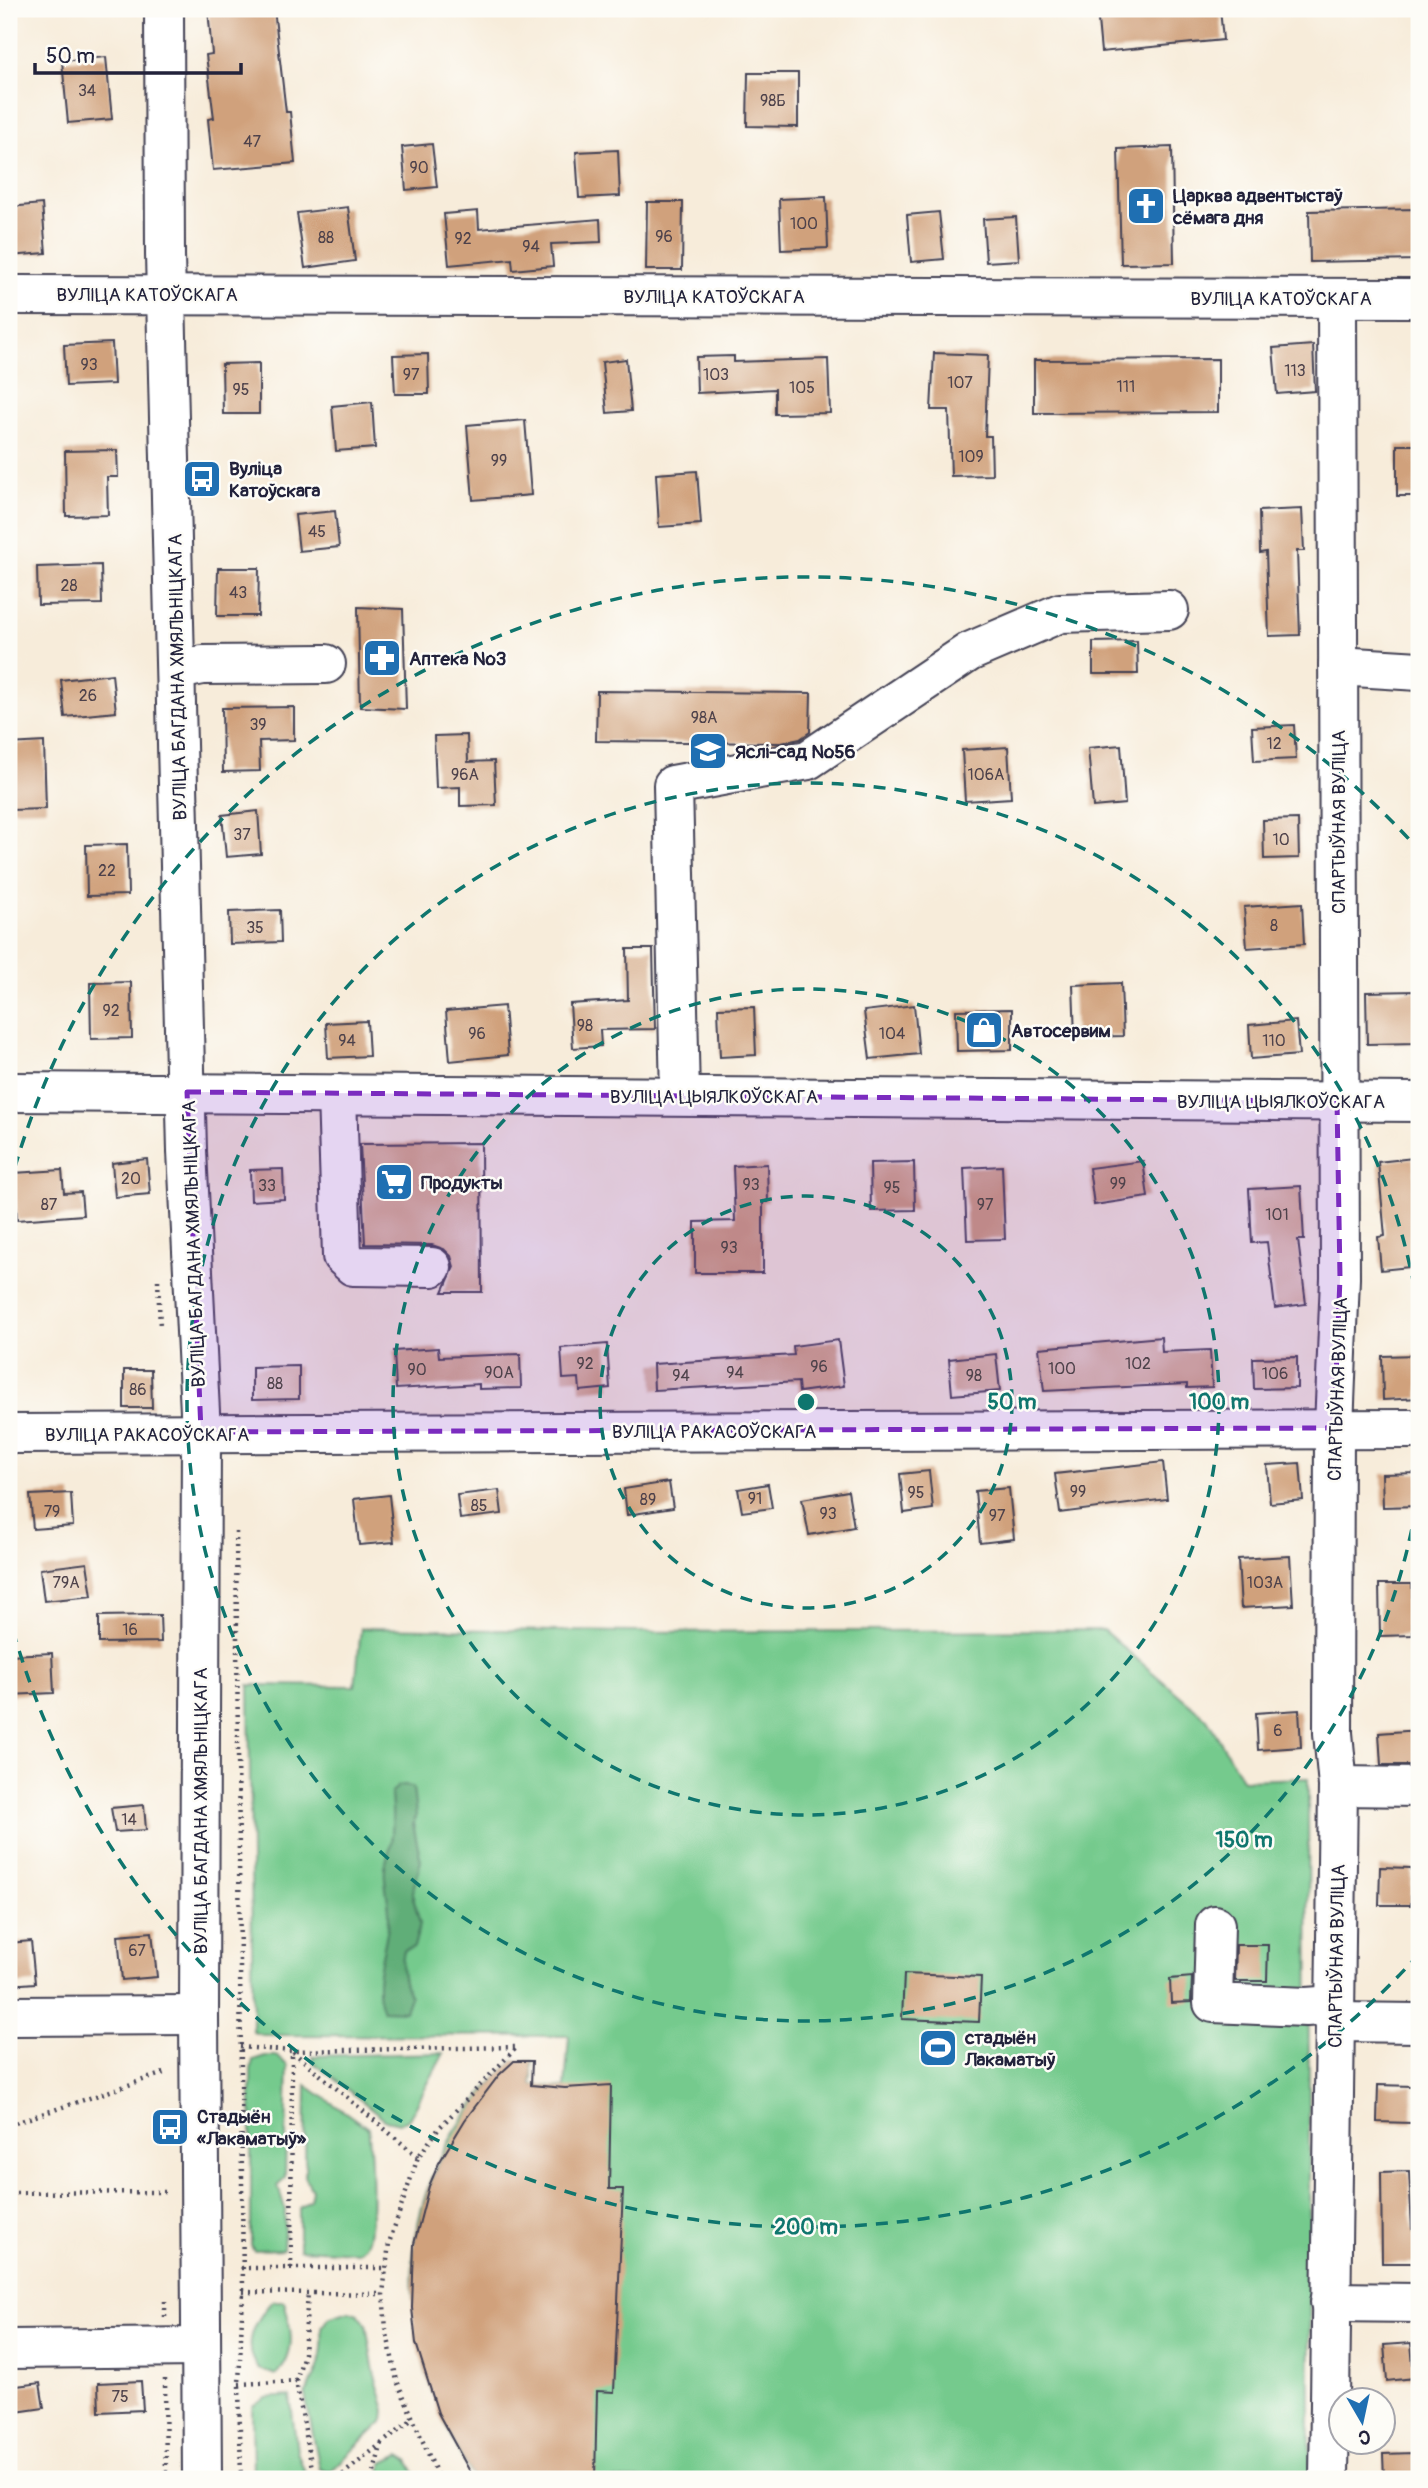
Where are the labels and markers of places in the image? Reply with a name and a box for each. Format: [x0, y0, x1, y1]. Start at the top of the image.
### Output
place label: Царква адвентыстаў сёмага дня [1172, 184, 1343, 230]
church icon: Царква адвентыстаў сёмага дня [1125, 185, 1167, 227]
place label: Вуліца Катоўскага [229, 457, 320, 503]
bus stop icon: Вуліца Катоўскага [181, 458, 223, 500]
pharmacy icon: Аптека №3 [361, 637, 403, 679]
place label: Аптека №3 [409, 647, 506, 671]
school or university icon: Яслі-сад №56 [687, 730, 729, 772]
place label: Яслі-сад №56 [735, 740, 856, 764]
shop icon: Автосервим [963, 1009, 1005, 1051]
place label: Автосервим [1011, 1019, 1111, 1043]
supermarket icon: Продукты [373, 1161, 415, 1203]
place label: Продукты [421, 1171, 503, 1195]
centre of rings [794, 1390, 818, 1414]
place label: стадыён Лакаматыў [964, 2026, 1056, 2072]
sports icon: стадыён Лакаматыў [917, 2027, 959, 2069]
place label: Стадыён «Лакаматыў» [197, 2105, 307, 2151]
bus stop icon: Стадыён «Лакаматыў» [149, 2106, 191, 2148]

